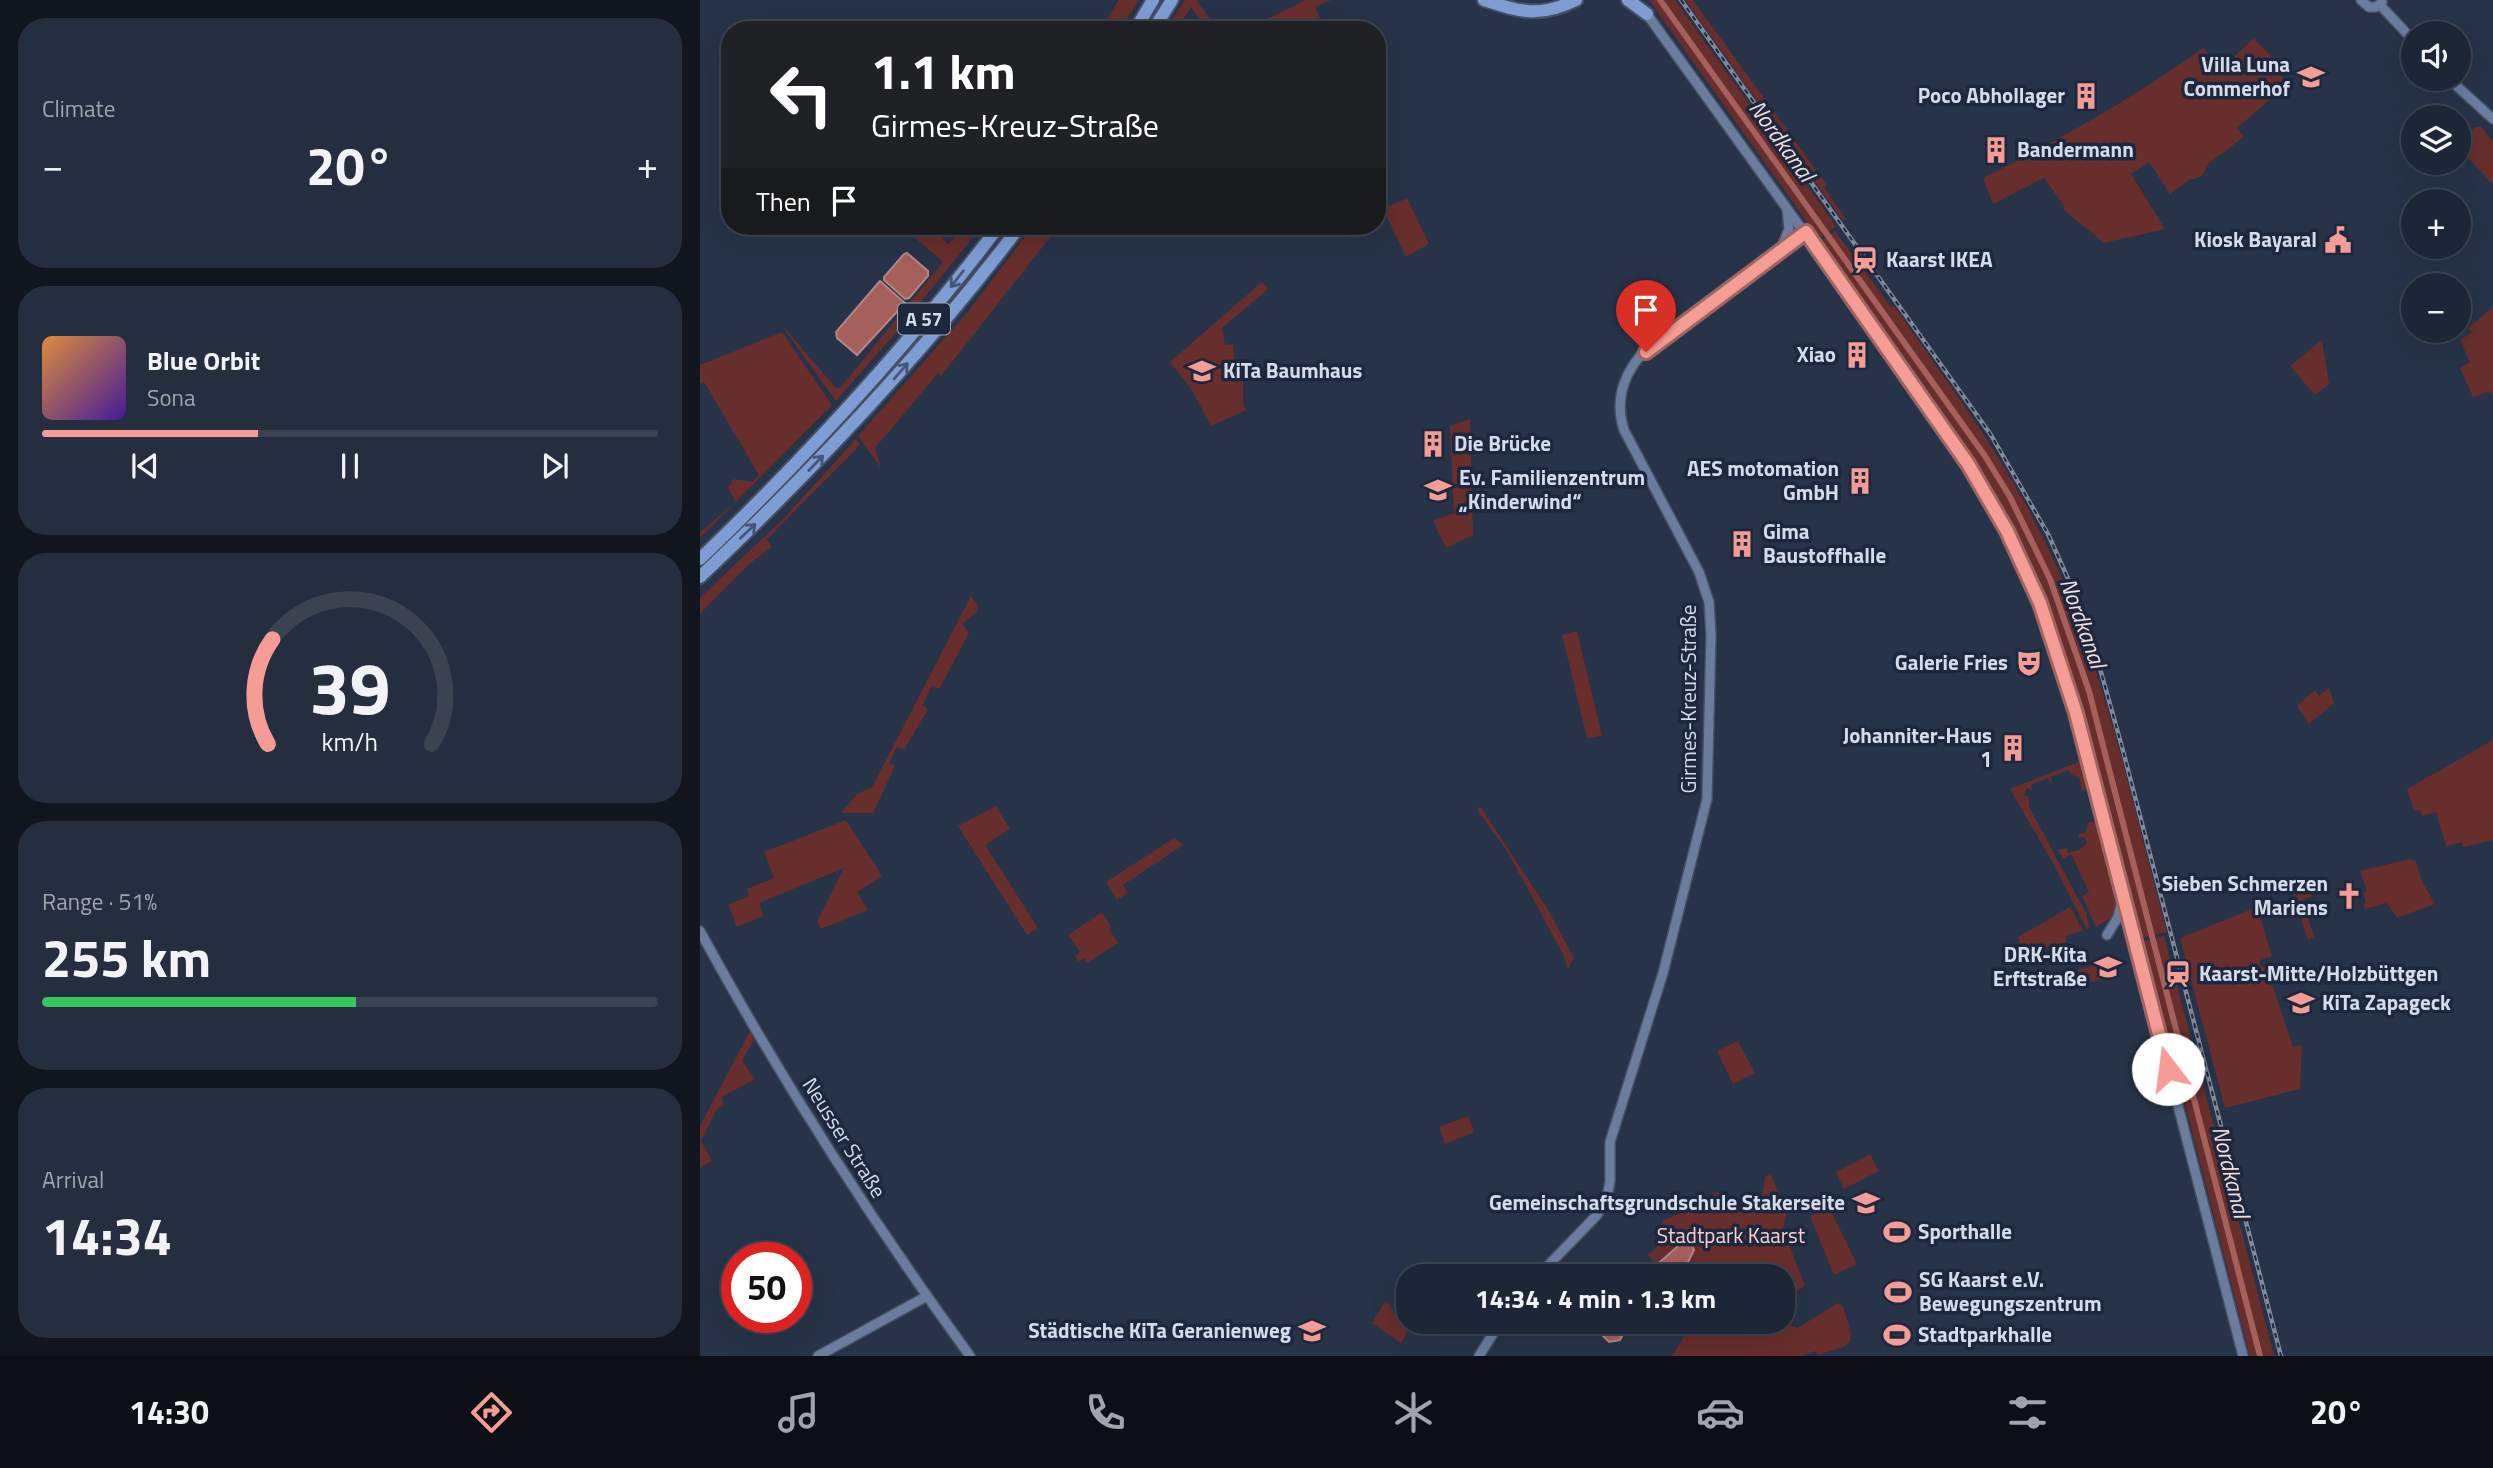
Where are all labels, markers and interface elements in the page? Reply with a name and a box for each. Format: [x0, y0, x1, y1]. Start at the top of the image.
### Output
map controls [2401, 21, 2471, 343]
button: sound [2401, 21, 2471, 91]
text: 1.1 km [871, 33, 1016, 108]
place label: Villa Luna Commerhof [2184, 48, 2290, 104]
icon: left [756, 49, 847, 140]
school or university icon: Villa Luna Commerhof [2296, 62, 2326, 92]
place label: Poco Abhollager [1918, 79, 2065, 111]
building icon: Poco Abhollager [2071, 81, 2101, 111]
text: Climate [42, 91, 115, 126]
water label: Nordkanal [1741, 93, 1826, 191]
text: Girmes-Kreuz-Straße [871, 101, 1159, 149]
button: layers [2401, 105, 2471, 175]
text: 20° [306, 126, 394, 205]
place label: Bandermann [2017, 133, 2134, 165]
building icon: Bandermann [1981, 135, 2011, 165]
text: − [42, 136, 63, 194]
text: + [637, 136, 658, 194]
text: Then [756, 182, 811, 221]
icon: arrive [825, 182, 863, 220]
button: + [2401, 189, 2471, 259]
place label: Kiosk Bayaral [2194, 223, 2317, 255]
public building icon: Kiosk Bayaral [2323, 225, 2353, 255]
place label: Kaarst IKEA [1886, 243, 1993, 275]
station icon: Kaarst IKEA [1850, 245, 1880, 275]
one-way arrow [949, 270, 964, 288]
button: − [2401, 273, 2471, 343]
pin [1616, 280, 1676, 352]
icon: arrive [1627, 291, 1665, 329]
road number: A 57 [898, 304, 950, 334]
place label: Xiao [1797, 338, 1836, 370]
building icon: Xiao [1842, 340, 1872, 370]
text: Blue Orbit [147, 341, 260, 380]
place label: KiTa Baumhaus [1223, 354, 1362, 386]
school or university icon: KiTa Baumhaus [1187, 356, 1217, 386]
one-way arrow [893, 363, 910, 380]
text: Sona [147, 380, 195, 415]
place label: Die Brücke [1454, 427, 1551, 459]
building icon: Die Brücke [1418, 429, 1448, 459]
icon: previous [126, 447, 164, 485]
icon: pause [331, 447, 369, 485]
icon: next [536, 447, 574, 485]
place label: AES motomation GmbH [1687, 452, 1839, 508]
one-way arrow [807, 455, 824, 472]
place label: Ev. Familienzentrum „Kinderwind“ [1458, 461, 1645, 517]
building icon: AES motomation GmbH [1845, 466, 1875, 496]
school or university icon: Ev. Familienzentrum „Kinderwind“ [1423, 475, 1453, 505]
place label: Gima Baustoffhalle [1763, 515, 1886, 571]
one-way arrow [739, 522, 756, 539]
building icon: Gima Baustoffhalle [1727, 529, 1757, 559]
water label: Nordkanal [2051, 573, 2117, 676]
street label: Girmes-Kreuz-Straße [1672, 605, 1704, 793]
text: 39 [309, 632, 391, 742]
place label: Galerie Fries [1895, 646, 2008, 678]
theatre icon: Galerie Fries [2014, 648, 2044, 678]
place label: Johanniter-Haus 1 [1843, 719, 1992, 775]
text: km/h [322, 723, 378, 761]
building icon: Johanniter-Haus 1 [1998, 733, 2028, 763]
place label: Sieben Schmerzen Mariens [2162, 867, 2328, 923]
church icon: Sieben Schmerzen Mariens [2334, 881, 2364, 911]
text: Range · 51% [42, 884, 157, 919]
text: 255 km [42, 918, 211, 997]
place label: DRK-Kita Erftstraße [1993, 938, 2087, 994]
school or university icon: DRK-Kita Erftstraße [2093, 952, 2123, 982]
place label: Kaarst-Mitte/Holzbüttgen [2199, 957, 2438, 989]
station icon: Kaarst-Mitte/Holzbüttgen [2163, 959, 2193, 989]
place label: KiTa Zapageck [2322, 986, 2451, 1018]
school or university icon: KiTa Zapageck [2286, 988, 2316, 1018]
position arrow [2131, 1032, 2205, 1106]
street label: Neusser Straße [795, 1071, 895, 1204]
water label: Nordkanal [2203, 1122, 2261, 1224]
text: Arrival [42, 1162, 104, 1197]
place label: Gemeinschaftsgrundschule Stakerseite [1489, 1186, 1845, 1218]
school or university icon: Gemeinschaftsgrundschule Stakerseite [1851, 1188, 1881, 1218]
text: 14:34 [42, 1196, 172, 1275]
place label: Sporthalle [1918, 1215, 2012, 1247]
sports icon: Sporthalle [1882, 1217, 1912, 1247]
park label: Stadtpark Kaarst [1657, 1219, 1806, 1251]
speed limit sign: 50 [721, 1242, 812, 1333]
place label: SG Kaarst e.V. Bewegungszentrum [1919, 1263, 2102, 1319]
sports icon: SG Kaarst e.V. Bewegungszentrum [1883, 1277, 1913, 1307]
text: 14:34 · 4 min · 1.3 km [1475, 1279, 1716, 1318]
place label: Städtische KiTa Geranienweg [1028, 1314, 1291, 1346]
school or university icon: Städtische KiTa Geranienweg [1297, 1316, 1327, 1346]
place label: Stadtparkhalle [1918, 1318, 2052, 1350]
sports icon: Stadtparkhalle [1882, 1320, 1912, 1350]
text: 14:30 [129, 1388, 209, 1436]
icon: directions [467, 1388, 516, 1437]
icon: music [774, 1388, 823, 1437]
icon: phone [1081, 1388, 1130, 1437]
icon: climate [1389, 1388, 1438, 1437]
icon: car [1696, 1388, 1745, 1437]
icon: filters [2003, 1388, 2052, 1437]
text: 20° [2310, 1388, 2364, 1436]

